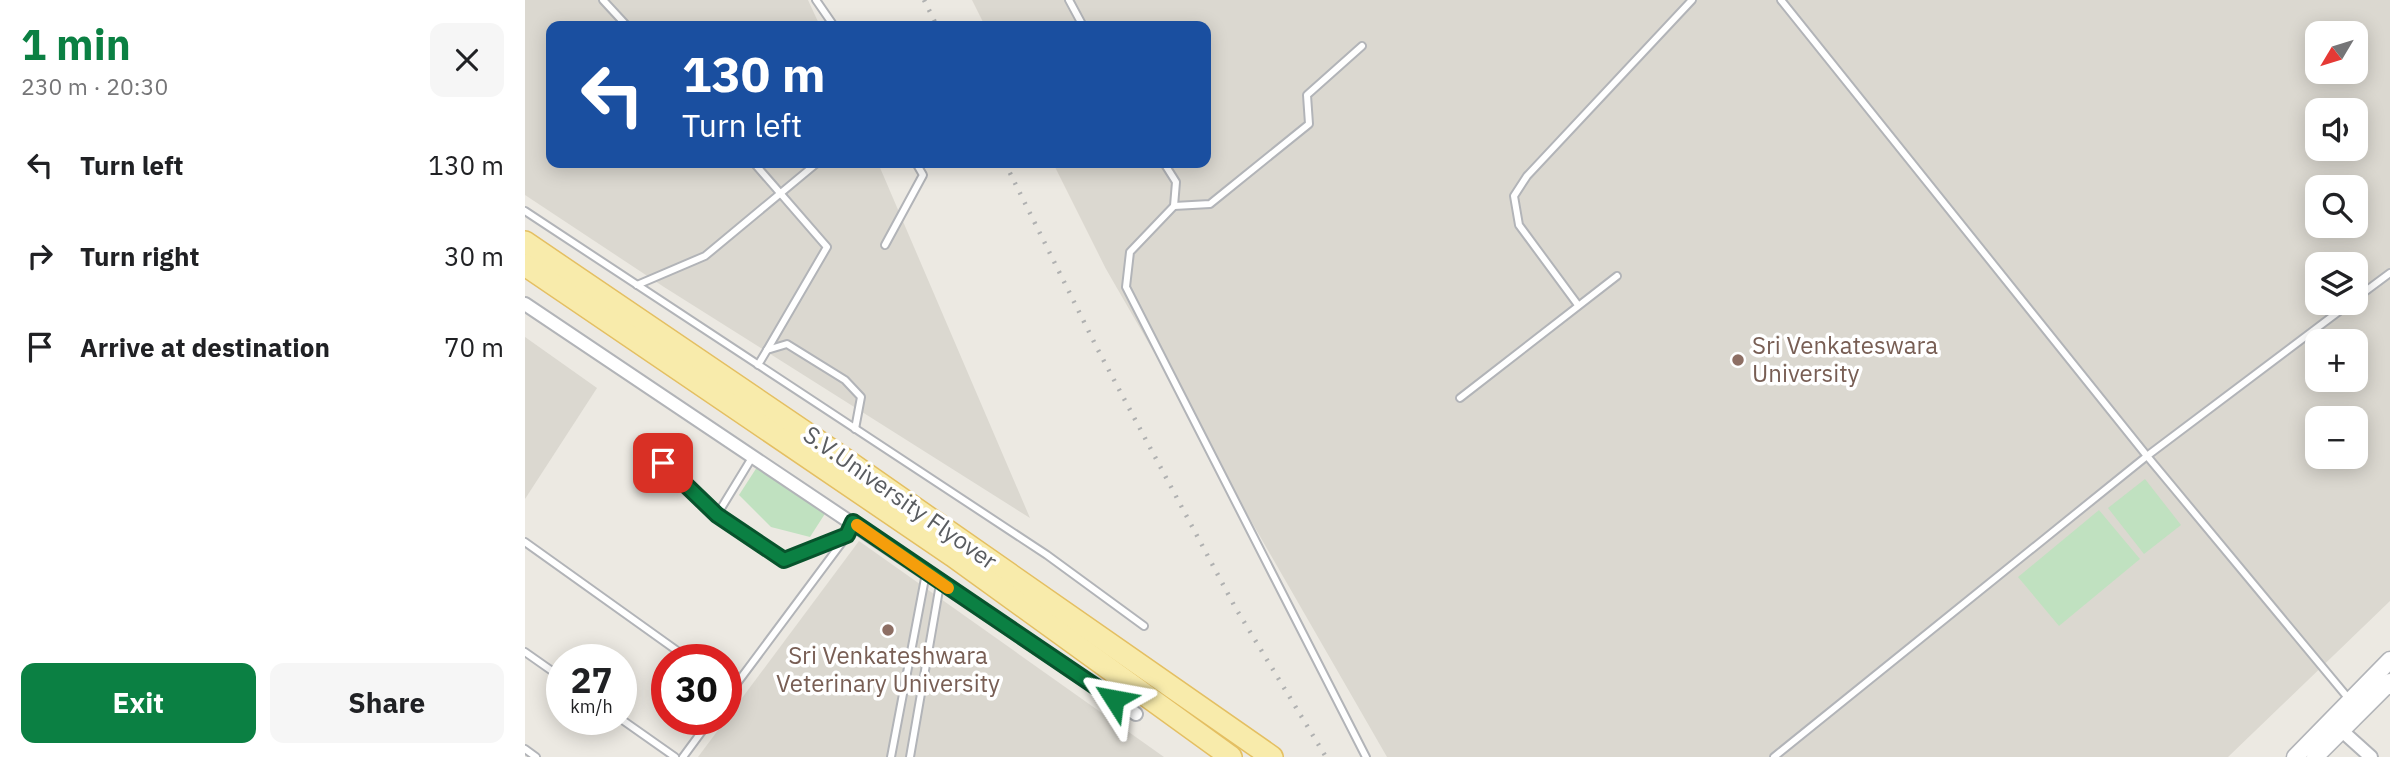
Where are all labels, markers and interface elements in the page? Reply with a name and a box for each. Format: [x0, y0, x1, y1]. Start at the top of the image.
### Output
text: 1 min [21, 17, 131, 72]
north arrow [2305, 21, 2368, 84]
map controls [2305, 21, 2368, 469]
button: close [430, 23, 504, 97]
text: 130 m [682, 42, 826, 105]
icon: left [567, 49, 658, 140]
text: 230 m · 20:30 [21, 71, 168, 101]
button: sound [2305, 98, 2368, 161]
text: Turn left [682, 104, 802, 146]
icon: left [21, 146, 59, 184]
text: Turn left [80, 148, 183, 182]
text: 130 m [428, 148, 504, 182]
button: search [2305, 175, 2368, 238]
icon: right [21, 237, 59, 275]
text: Turn right [80, 239, 199, 273]
text: 30 m [444, 239, 504, 273]
button: layers [2305, 252, 2368, 315]
icon: arrive [21, 328, 59, 366]
place label: Sri Venkateswara University [1752, 329, 1938, 389]
button: + [2305, 329, 2368, 392]
text: Arrive at destination [80, 330, 330, 364]
text: 70 m [444, 330, 504, 364]
marker: Sri Venkateswara University [1730, 352, 1746, 368]
button: − [2305, 406, 2368, 469]
street label: S.V.University Flyover [797, 418, 1004, 576]
pin [633, 433, 693, 493]
icon: arrive [644, 444, 682, 482]
marker: Sri Venkateshwara Veterinary University [880, 622, 896, 638]
place label: Sri Venkateshwara Veterinary University [776, 639, 1000, 699]
speed limit sign: 30 [651, 644, 742, 735]
text: 27 [570, 657, 613, 703]
position arrow [1077, 662, 1151, 736]
button: Exit [21, 663, 256, 743]
button: Share [270, 663, 504, 743]
text: km/h [570, 695, 613, 718]

